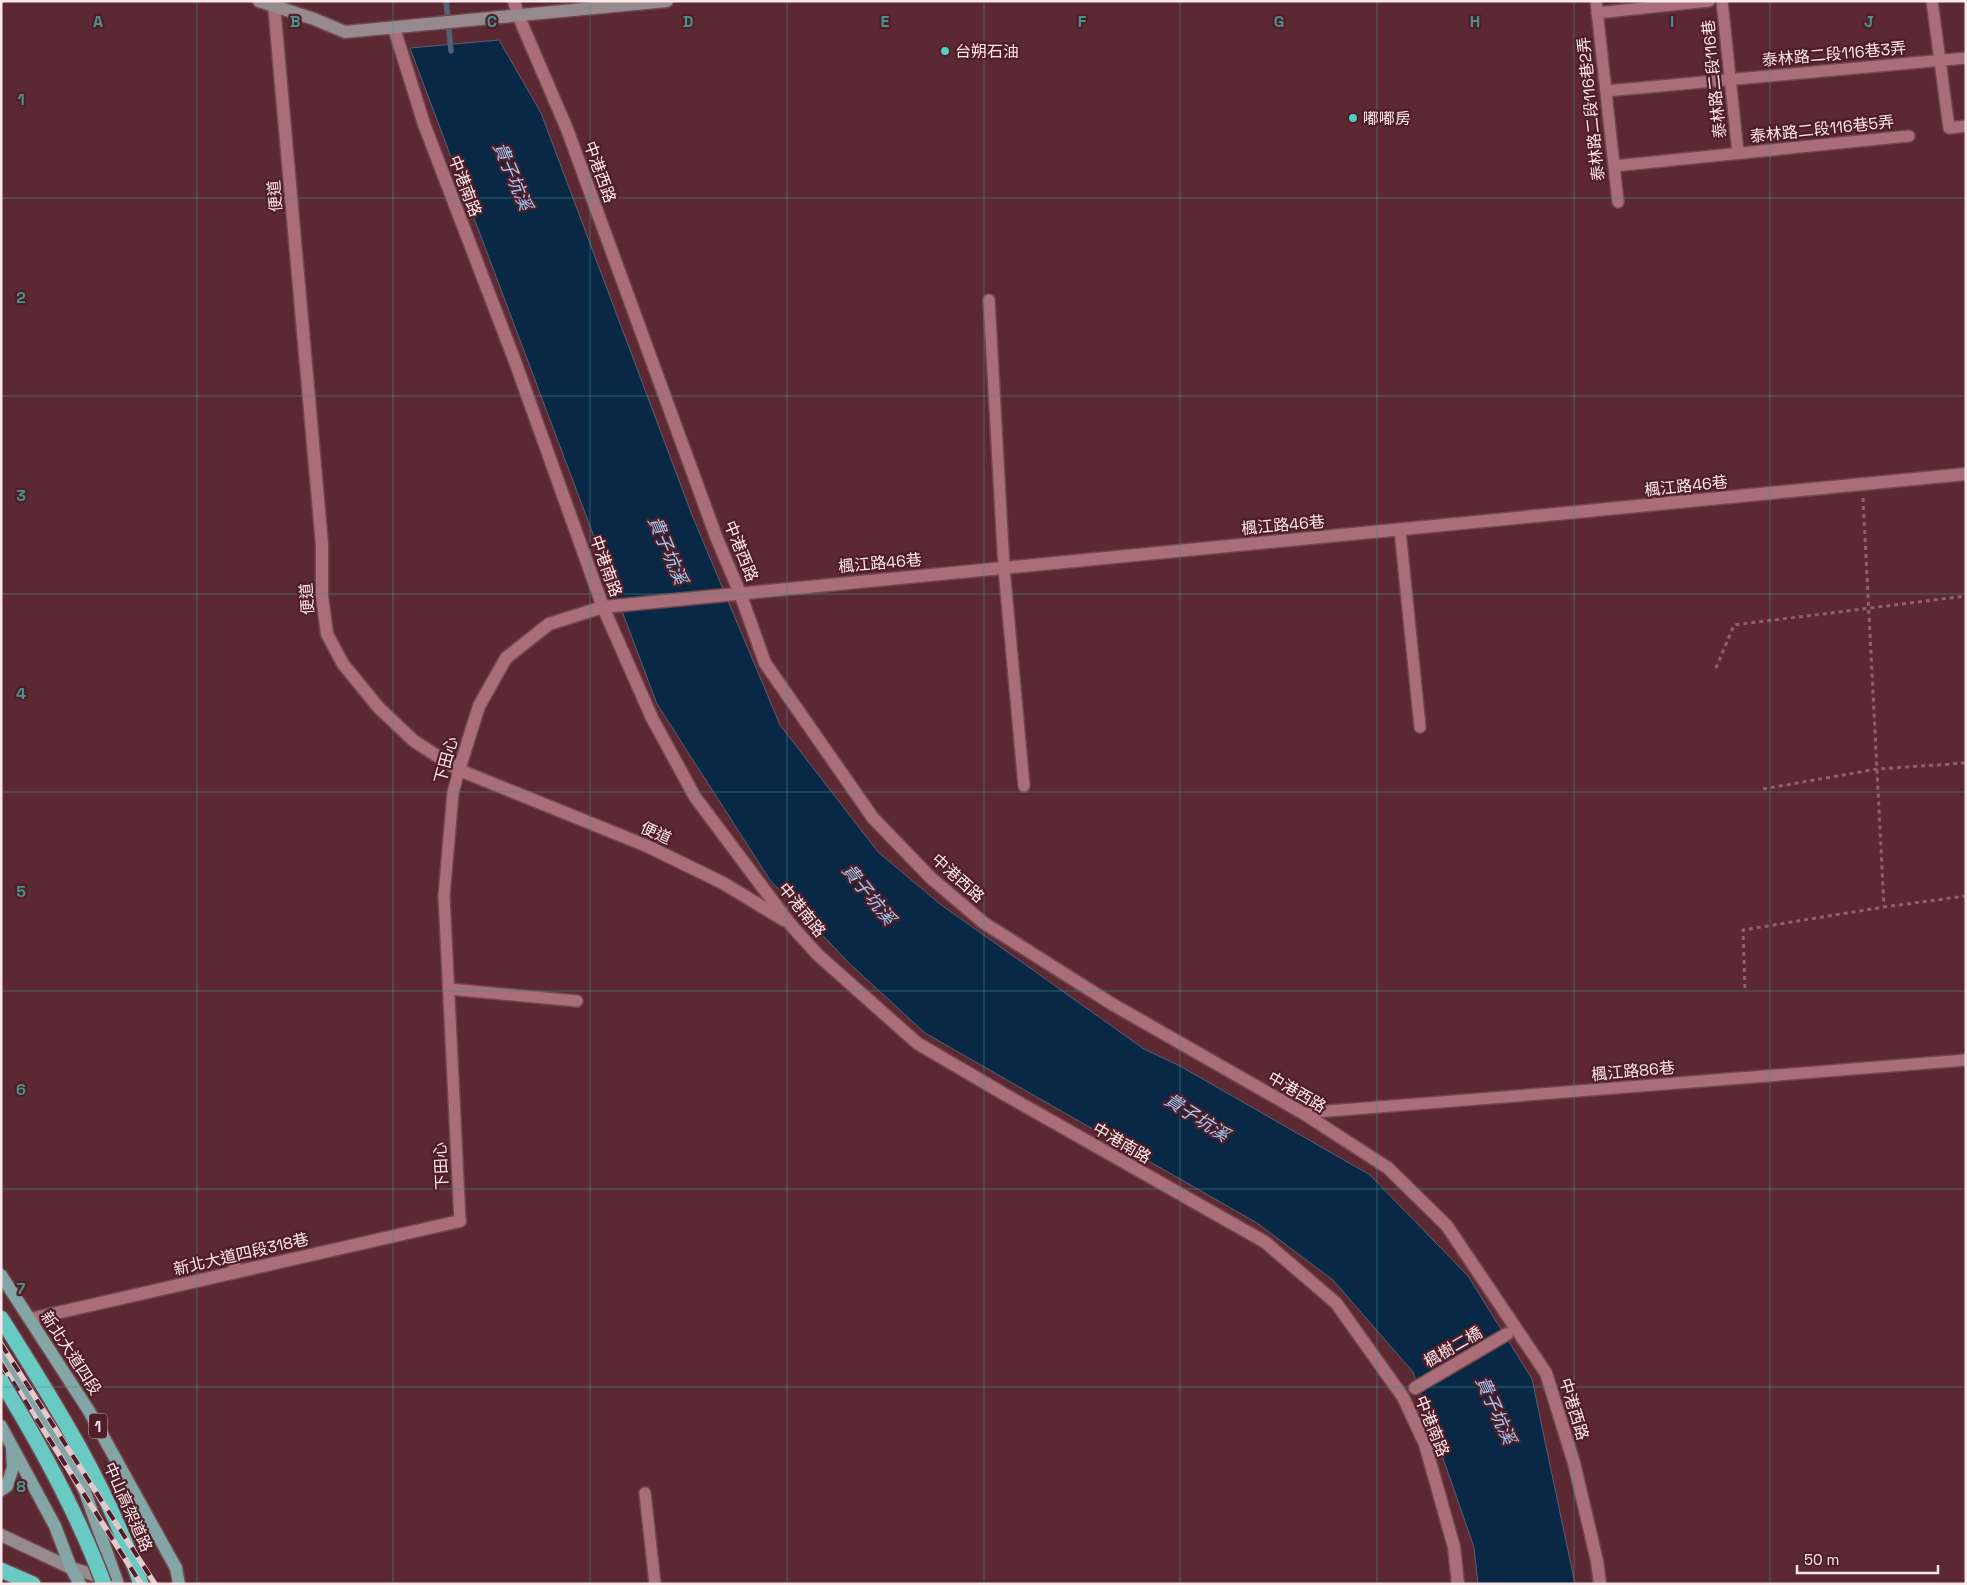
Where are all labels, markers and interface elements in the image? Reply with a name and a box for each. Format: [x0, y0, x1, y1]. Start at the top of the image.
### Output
text: A [93, 11, 103, 32]
text: B [290, 11, 300, 32]
text: C [487, 11, 497, 32]
text: D [683, 11, 693, 32]
text: E [881, 11, 890, 32]
text: F [1078, 11, 1087, 32]
text: G [1274, 11, 1284, 32]
text: H [1470, 11, 1480, 32]
text: I [1670, 11, 1674, 32]
text: J [1864, 11, 1874, 32]
street label: 泰林路二段116巷 [1697, 19, 1731, 139]
street label: 泰林路二段116巷2弄 [1573, 36, 1609, 182]
street label: 泰林路二段116巷3弄 [1761, 37, 1907, 71]
place label: 台朔石油 [955, 41, 1019, 62]
marker: 台朔石油 [939, 45, 951, 57]
text: 1 [17, 89, 25, 110]
place label: 嘟嘟房 [1363, 108, 1411, 129]
street label: 泰林路二段116巷5弄 [1749, 111, 1895, 147]
marker: 嘟嘟房 [1347, 112, 1359, 124]
water label: 貴子坑溪 [488, 138, 539, 216]
street label: 中港西路 [579, 138, 621, 206]
street label: 中港南路 [444, 152, 486, 220]
street label: 便道 [263, 179, 287, 213]
text: 2 [16, 287, 26, 308]
street label: 楓江路46巷 [1643, 471, 1729, 501]
text: 3 [16, 485, 26, 506]
street label: 楓江路46巷 [1240, 511, 1326, 539]
water label: 貴子坑溪 [643, 512, 694, 590]
street label: 中港西路 [719, 517, 763, 585]
street label: 中港南路 [585, 532, 627, 600]
street label: 楓江路46巷 [837, 549, 923, 577]
street label: 便道 [295, 582, 319, 616]
text: 4 [16, 683, 26, 704]
street label: 下田心 [430, 734, 462, 786]
street label: 便道 [637, 817, 675, 849]
street label: 中港西路 [927, 849, 989, 907]
water label: 貴子坑溪 [837, 859, 902, 932]
street label: 中港南路 [774, 879, 830, 941]
text: 5 [16, 881, 26, 902]
street label: 楓江路86巷 [1590, 1057, 1676, 1085]
street label: 中港西路 [1264, 1067, 1330, 1117]
text: 6 [16, 1079, 26, 1100]
water label: 貴子坑溪 [1161, 1088, 1236, 1148]
street label: 中港南路 [1089, 1118, 1155, 1168]
street label: 下田心 [429, 1141, 453, 1191]
street label: 新北大道四段318巷 [171, 1228, 311, 1280]
text: 7 [17, 1278, 26, 1299]
street label: 新北大道四段 [36, 1307, 106, 1399]
street label: 楓樹二橋 [1420, 1322, 1486, 1372]
water label: 貴子坑溪 [1471, 1372, 1522, 1450]
street label: 中港西路 [1555, 1375, 1593, 1443]
street label: 中港南路 [1410, 1392, 1454, 1460]
road number: 1 [89, 1414, 107, 1438]
street label: 中山高架道路 [99, 1459, 157, 1555]
text: 8 [16, 1476, 26, 1497]
scale bar [1797, 1542, 1938, 1574]
text: 50 m [1804, 1550, 1839, 1569]

